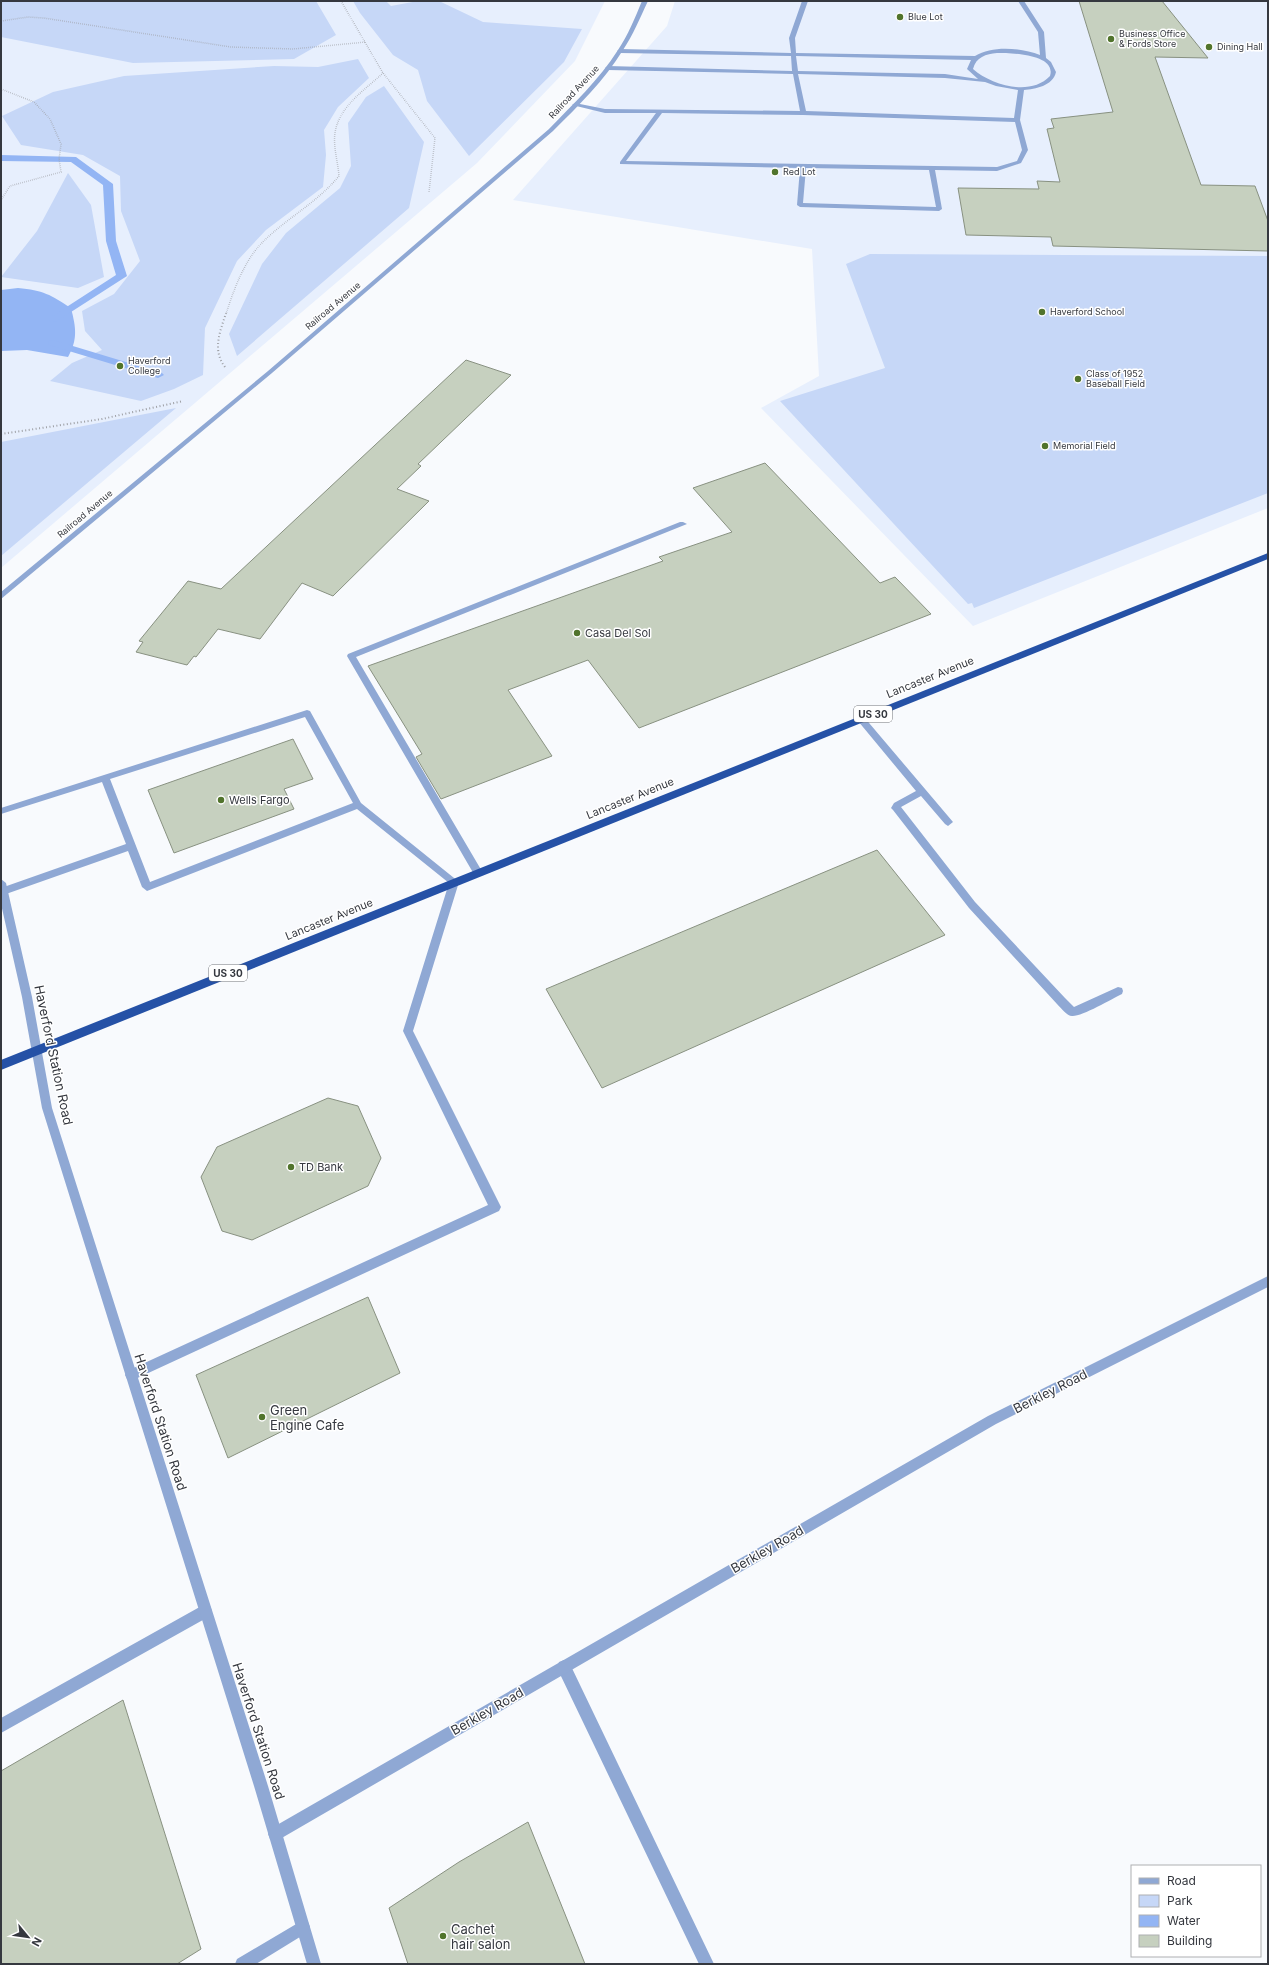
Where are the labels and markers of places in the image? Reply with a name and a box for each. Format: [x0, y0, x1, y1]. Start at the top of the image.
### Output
place label: Blue Lot [908, 11, 943, 22]
marker: Blue Lot [895, 12, 905, 22]
place label: Business Office & Fords Store [1119, 28, 1186, 49]
marker: Business Office & Fords Store [1106, 34, 1116, 44]
place label: Dining Hall [1217, 41, 1263, 52]
marker: Dining Hall [1204, 42, 1214, 52]
place label: Red Lot [783, 166, 815, 177]
marker: Red Lot [770, 167, 780, 177]
place label: Haverford School [1050, 306, 1124, 317]
marker: Haverford School [1037, 307, 1047, 317]
place label: Haverford College [128, 355, 170, 376]
marker: Haverford College [115, 361, 125, 371]
place label: Class of 1952 Baseball Field [1086, 368, 1145, 389]
marker: Class of 1952 Baseball Field [1073, 374, 1083, 384]
place label: Memorial Field [1053, 440, 1116, 451]
marker: Memorial Field [1040, 441, 1050, 451]
place label: Casa Del Sol [585, 626, 651, 640]
marker: Casa Del Sol [572, 628, 582, 638]
place label: Wells Fargo [229, 793, 290, 807]
marker: Wells Fargo [216, 795, 226, 805]
place label: TD Bank [299, 1160, 343, 1174]
marker: TD Bank [286, 1162, 296, 1172]
place label: Green Engine Cafe [270, 1402, 344, 1433]
marker: Green Engine Cafe [257, 1412, 267, 1422]
place label: Cachet hair salon [451, 1921, 510, 1952]
marker: Cachet hair salon [438, 1931, 448, 1941]

